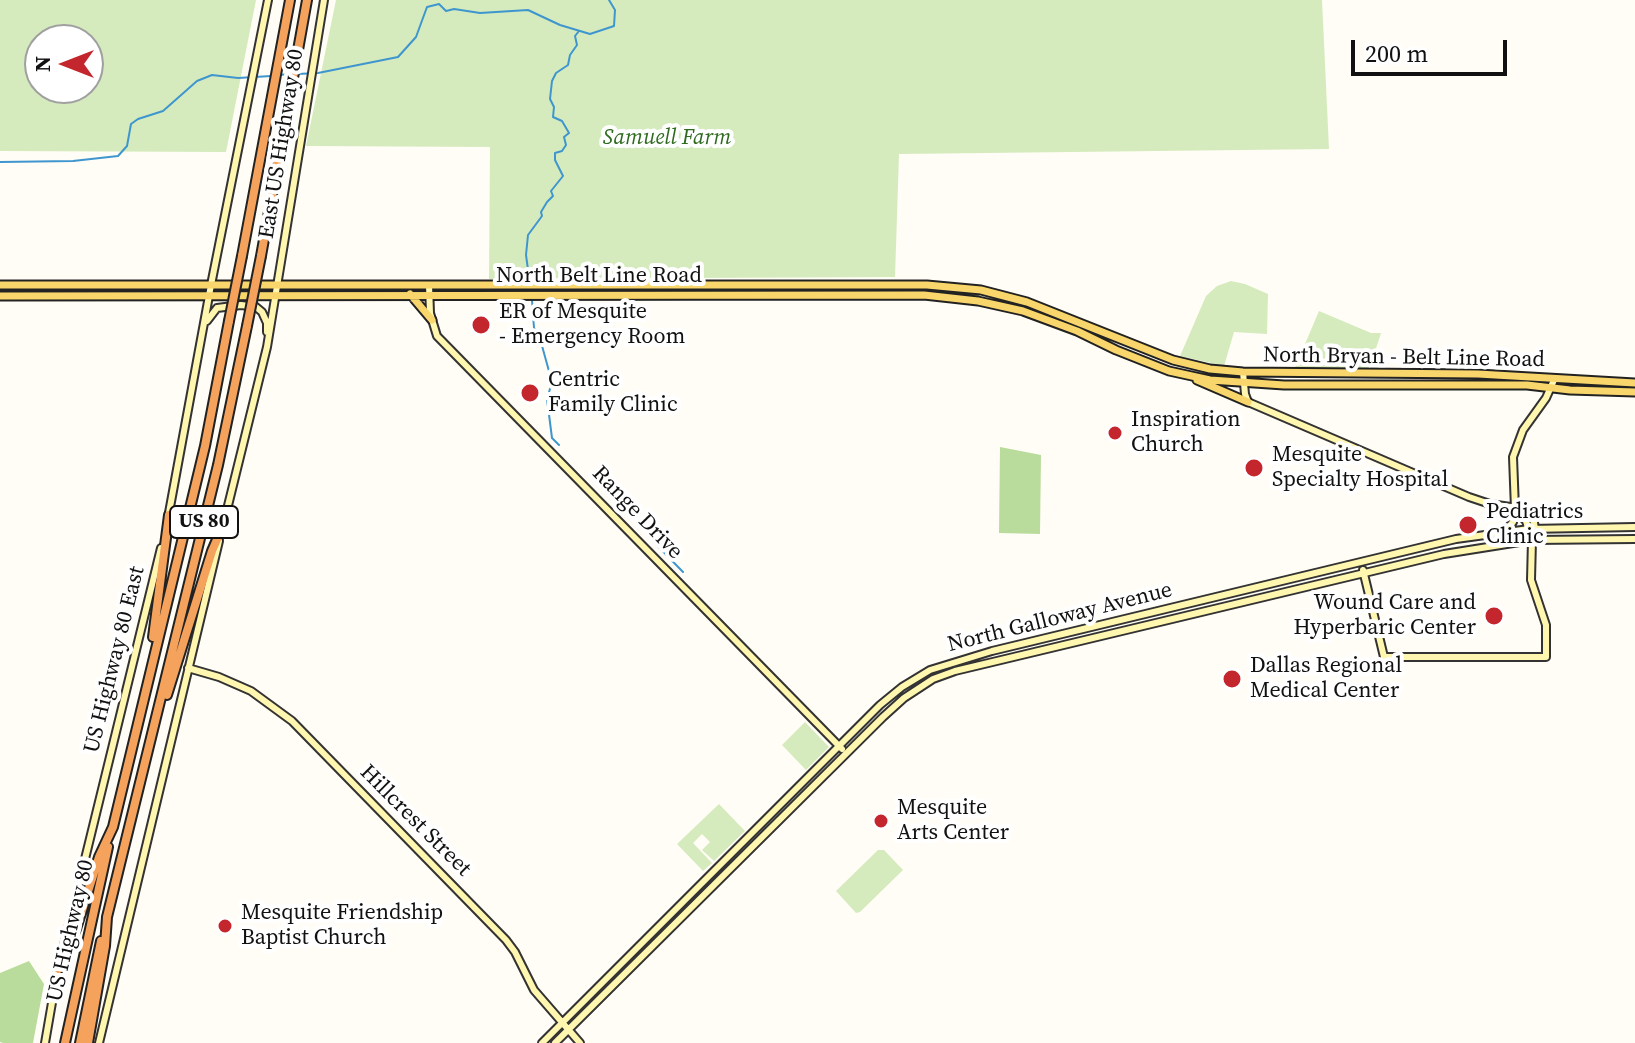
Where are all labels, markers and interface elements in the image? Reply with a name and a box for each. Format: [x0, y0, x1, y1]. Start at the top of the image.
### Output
north arrow [24, 24, 104, 104]
scale bar [1355, 24, 1511, 74]
text: 200 m [1365, 37, 1428, 70]
street label: East US Highway 80 [254, 47, 310, 241]
text: N [27, 56, 57, 72]
park label: Samuell Farm [603, 125, 731, 151]
street label: North Belt Line Road [496, 263, 702, 289]
place label: ER of Mesquite - Emergency Room [499, 299, 685, 350]
marker: ER of Mesquite - Emergency Room [470, 314, 492, 336]
street label: North Bryan - Belt Line Road [1263, 342, 1545, 374]
place label: Centric Family Clinic [548, 367, 678, 418]
marker: Centric Family Clinic [519, 382, 541, 404]
place label: Inspiration Church [1131, 407, 1241, 458]
marker: Inspiration Church [1106, 424, 1124, 442]
place label: Mesquite Specialty Hospital [1272, 442, 1448, 494]
marker: Mesquite Specialty Hospital [1243, 457, 1265, 479]
street label: Range Drive [586, 461, 688, 565]
place label: Pediatrics Clinic [1486, 499, 1583, 550]
road number: US 80 [170, 506, 238, 538]
marker: Pediatrics Clinic [1457, 514, 1479, 536]
street label: US Highway 80 East [79, 564, 151, 756]
street label: North Galloway Avenue [945, 577, 1175, 659]
place label: Wound Care and Hyperbaric Center [1293, 590, 1476, 642]
marker: Wound Care and Hyperbaric Center [1483, 605, 1505, 627]
place label: Dallas Regional Medical Center [1250, 653, 1402, 704]
marker: Dallas Regional Medical Center [1221, 668, 1243, 690]
street label: Hillcrest Street [354, 760, 476, 882]
place label: Mesquite Arts Center [897, 795, 1009, 846]
marker: Mesquite Arts Center [872, 812, 890, 830]
street label: US Highway 80 [42, 857, 100, 1005]
place label: Mesquite Friendship Baptist Church [241, 900, 443, 952]
marker: Mesquite Friendship Baptist Church [216, 917, 234, 935]

